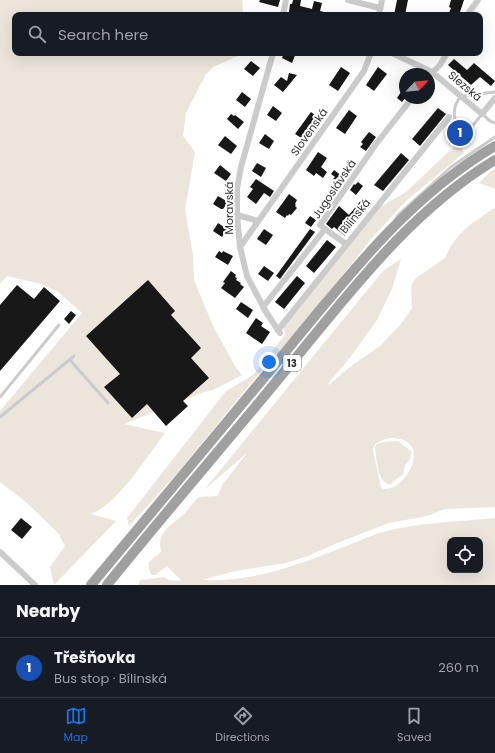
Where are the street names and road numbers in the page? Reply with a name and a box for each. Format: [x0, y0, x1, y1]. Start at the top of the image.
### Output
street label: Slezská [445, 67, 485, 105]
street label: Slovenská [287, 105, 331, 159]
street label: Jugoslávská [308, 156, 360, 222]
street label: Moravská [221, 181, 237, 235]
street label: Bílinská [336, 195, 374, 237]
road number: 13 [283, 355, 301, 371]

